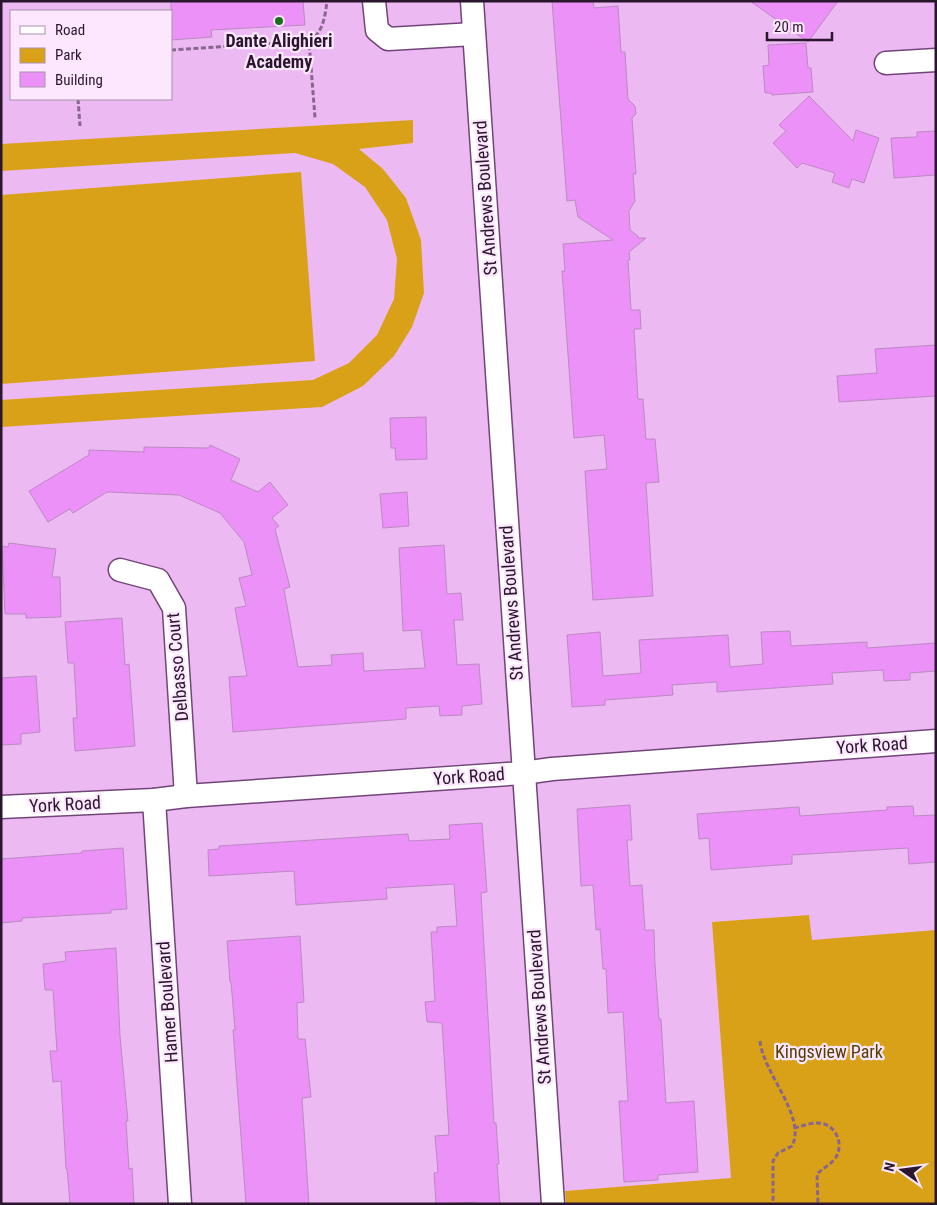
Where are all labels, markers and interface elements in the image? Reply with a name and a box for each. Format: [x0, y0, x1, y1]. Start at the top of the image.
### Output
legend [10, 10, 172, 100]
scale bar [767, 10, 832, 42]
marker: Dante Alighieri Academy [273, 15, 285, 27]
text: 20 m [774, 18, 804, 36]
text: Road [55, 21, 85, 39]
place label: Dante Alighieri Academy [225, 30, 333, 72]
text: Park [55, 46, 82, 64]
text: Building [55, 71, 103, 89]
street label: St Andrews Boulevard [469, 120, 501, 276]
street label: St Andrews Boulevard [495, 525, 527, 681]
street label: Delbasso Court [162, 612, 192, 722]
street label: York Road [835, 732, 909, 758]
street label: York Road [432, 763, 506, 789]
street label: York Road [29, 792, 101, 816]
street label: St Andrews Boulevard [523, 929, 555, 1085]
street label: Hamer Boulevard [152, 940, 182, 1064]
park label: Kingsview Park [775, 1041, 883, 1062]
north arrow [877, 1145, 927, 1195]
text: N [881, 1161, 898, 1173]

